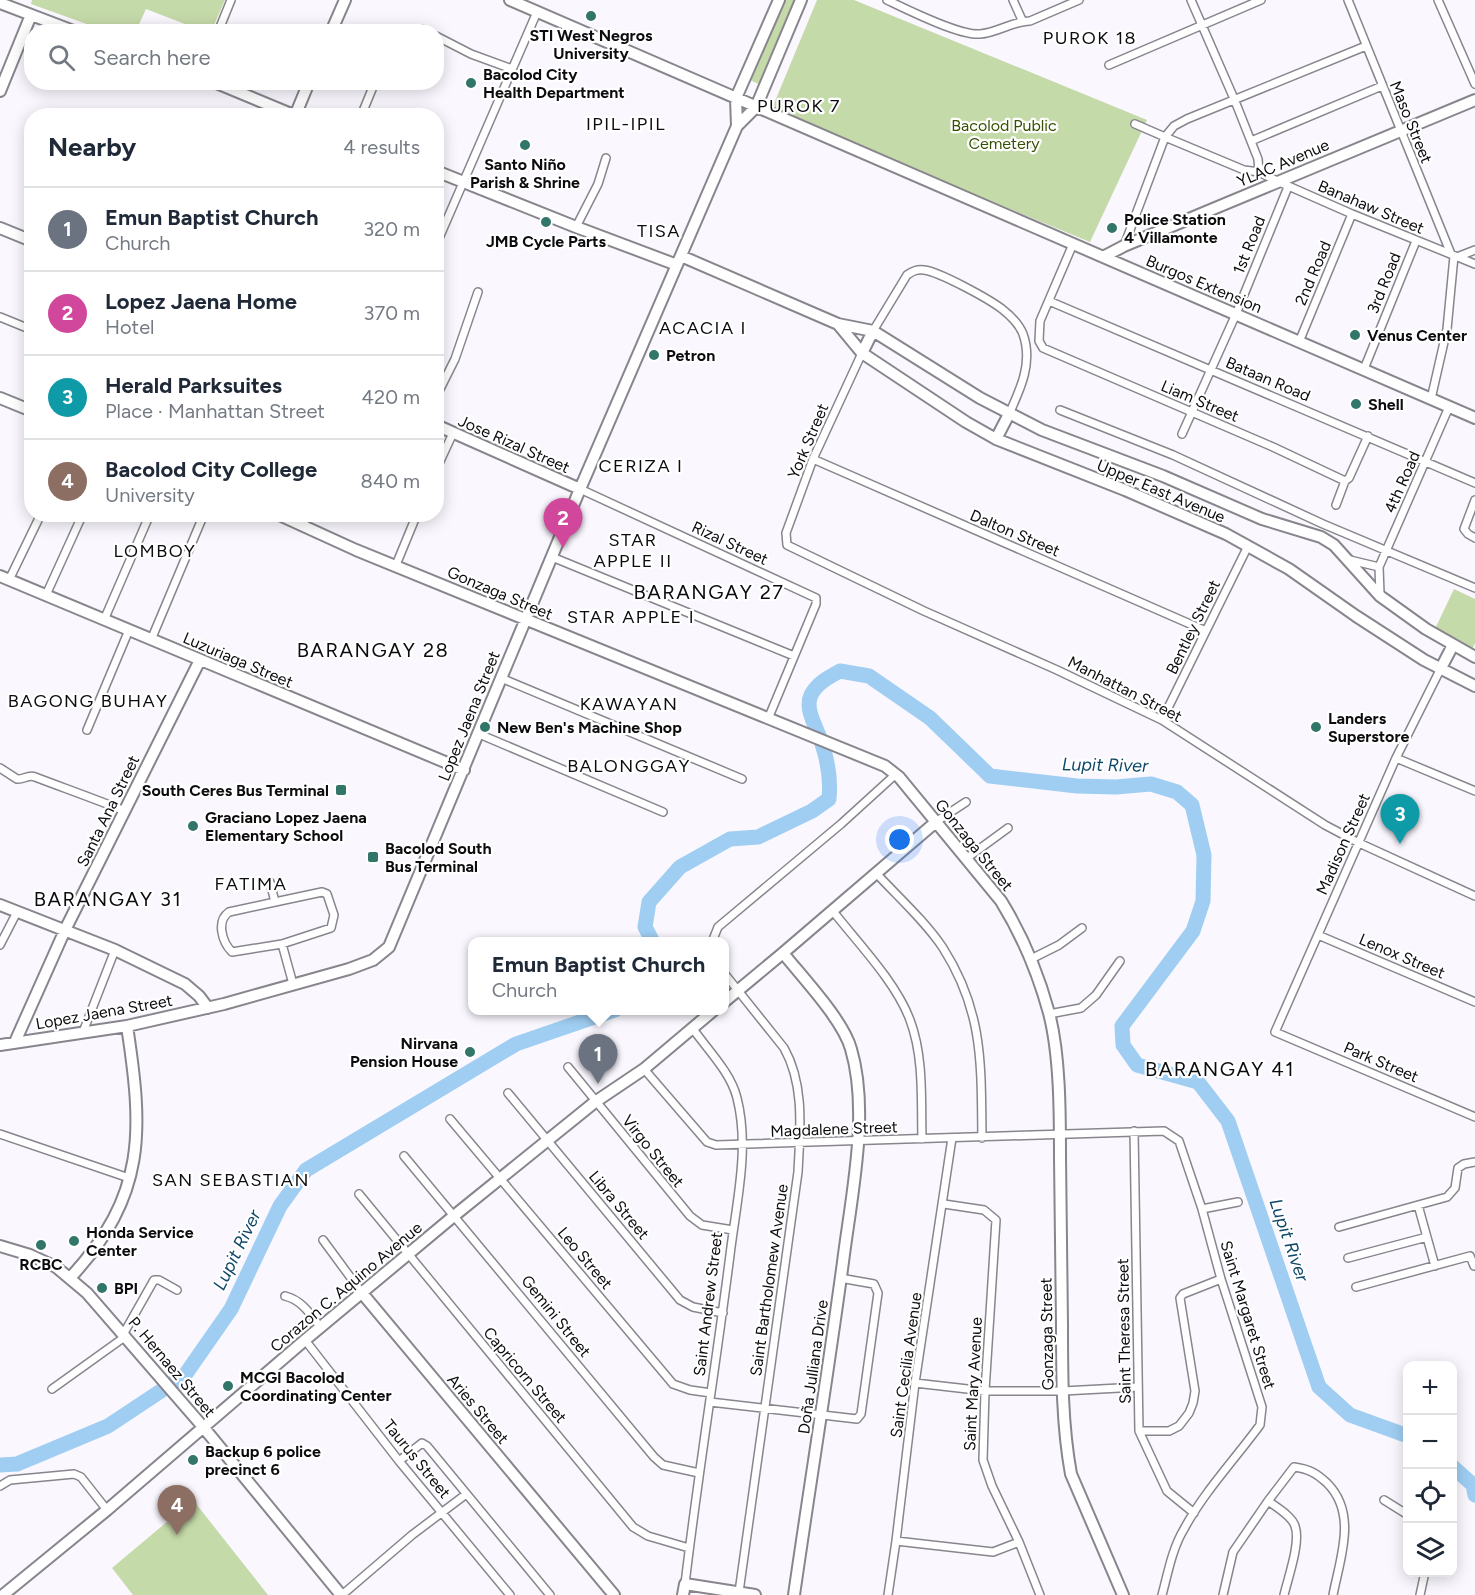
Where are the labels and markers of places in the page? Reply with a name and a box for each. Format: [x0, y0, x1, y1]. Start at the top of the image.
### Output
marker: STI West Negros University [584, 9, 598, 23]
place label: STI West Negros University [530, 26, 653, 63]
place label: Bacolod City Health Department [483, 65, 625, 102]
marker: Bacolod City Health Department [464, 76, 478, 90]
marker: Santo Niño Parish & Shrine [518, 138, 532, 152]
place label: Santo Niño Parish & Shrine [470, 155, 580, 192]
place label: Police Station 4 Villamonte [1124, 210, 1226, 247]
marker: JMB Cycle Parts [539, 215, 553, 229]
marker: Police Station 4 Villamonte [1105, 221, 1119, 235]
place label: JMB Cycle Parts [486, 232, 607, 251]
place label: Venus Center [1367, 326, 1467, 345]
marker: Venus Center [1348, 328, 1362, 342]
place label: Petron [666, 346, 715, 365]
marker: Petron [647, 348, 661, 362]
place label: Shell [1368, 395, 1404, 414]
marker: Shell [1349, 397, 1363, 411]
pin: 2 [544, 498, 582, 548]
place label: Landers Superstore [1328, 709, 1409, 746]
place label: New Ben's Machine Shop [497, 718, 682, 737]
marker: New Ben's Machine Shop [478, 720, 492, 734]
marker: Landers Superstore [1309, 720, 1323, 734]
place label: South Ceres Bus Terminal [142, 781, 329, 800]
marker: South Ceres Bus Terminal [334, 783, 348, 797]
pin: 3 [1380, 794, 1420, 844]
place label: Graciano Lopez Jaena Elementary School [205, 808, 367, 845]
marker: Graciano Lopez Jaena Elementary School [186, 819, 200, 833]
place label: Bacolod South Bus Terminal [385, 839, 492, 876]
marker: Bacolod South Bus Terminal [366, 850, 380, 864]
place label: Nirvana Pension House [350, 1034, 458, 1071]
pin: 1 [578, 1034, 618, 1084]
marker: Nirvana Pension House [463, 1045, 477, 1059]
place label: Honda Service Center [86, 1223, 194, 1260]
marker: Honda Service Center [67, 1234, 81, 1248]
marker: RCBC [34, 1238, 48, 1252]
place label: RCBC [19, 1255, 63, 1274]
place label: BPI [114, 1279, 138, 1298]
marker: BPI [95, 1281, 109, 1295]
place label: MCGI Bacolod Coordinating Center [240, 1368, 392, 1405]
marker: MCGI Bacolod Coordinating Center [221, 1379, 235, 1393]
place label: Backup 6 police precinct 6 [205, 1442, 321, 1479]
marker: Backup 6 police precinct 6 [186, 1453, 200, 1467]
pin: 4 [158, 1486, 196, 1535]

